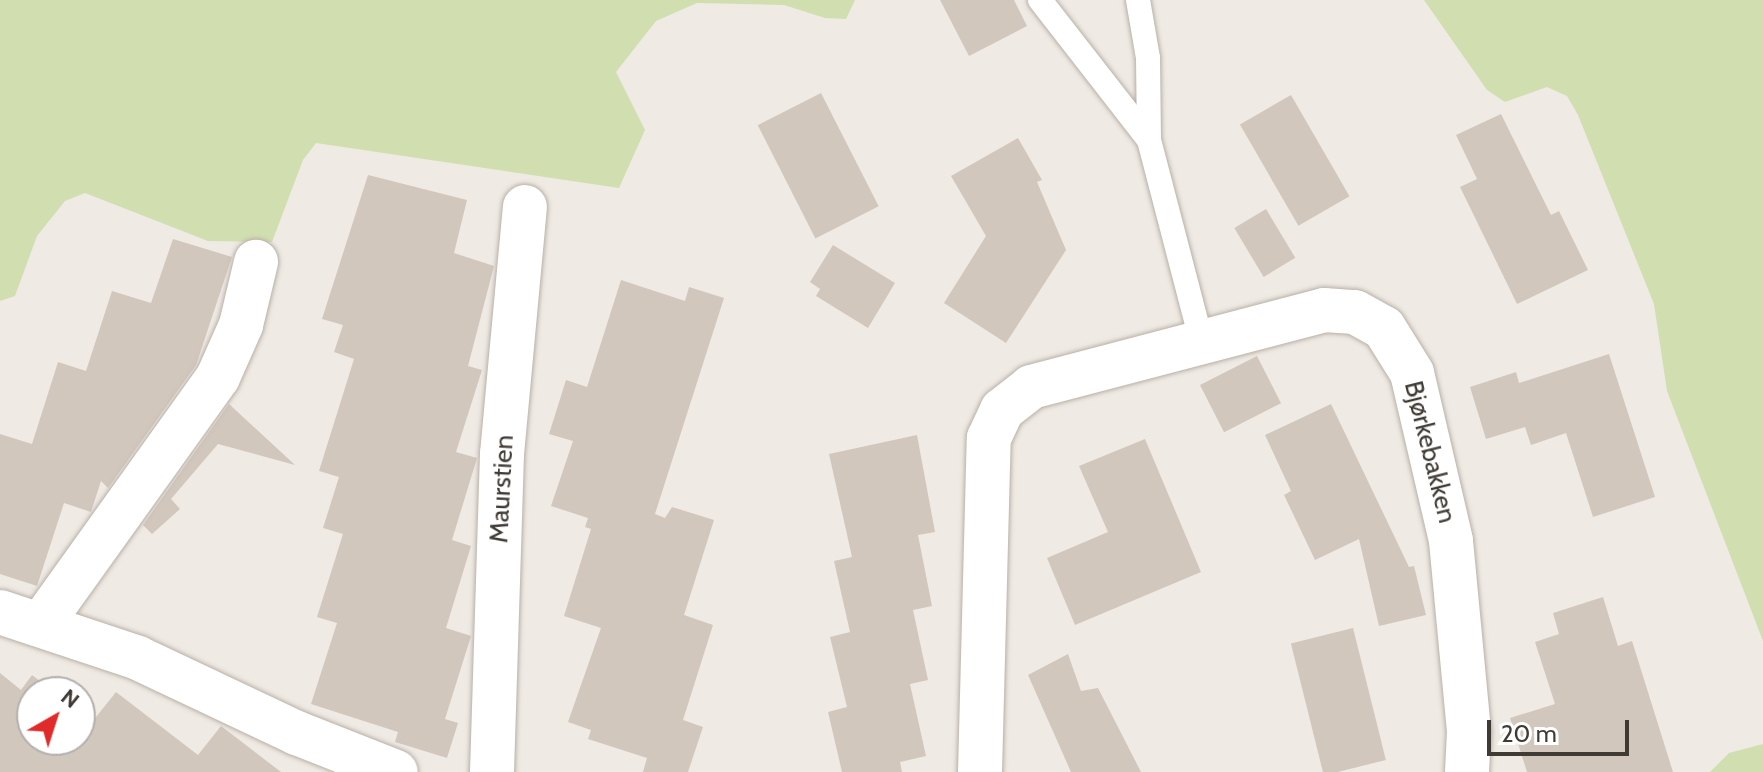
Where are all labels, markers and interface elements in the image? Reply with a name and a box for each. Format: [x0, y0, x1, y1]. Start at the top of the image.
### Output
street label: Bjørkebakken [1397, 378, 1463, 526]
street label: Maurstien [484, 434, 520, 544]
north arrow [16, 676, 96, 756]
text: N [56, 683, 85, 714]
scale bar [1491, 704, 1633, 754]
text: 20 m [1501, 719, 1557, 748]

